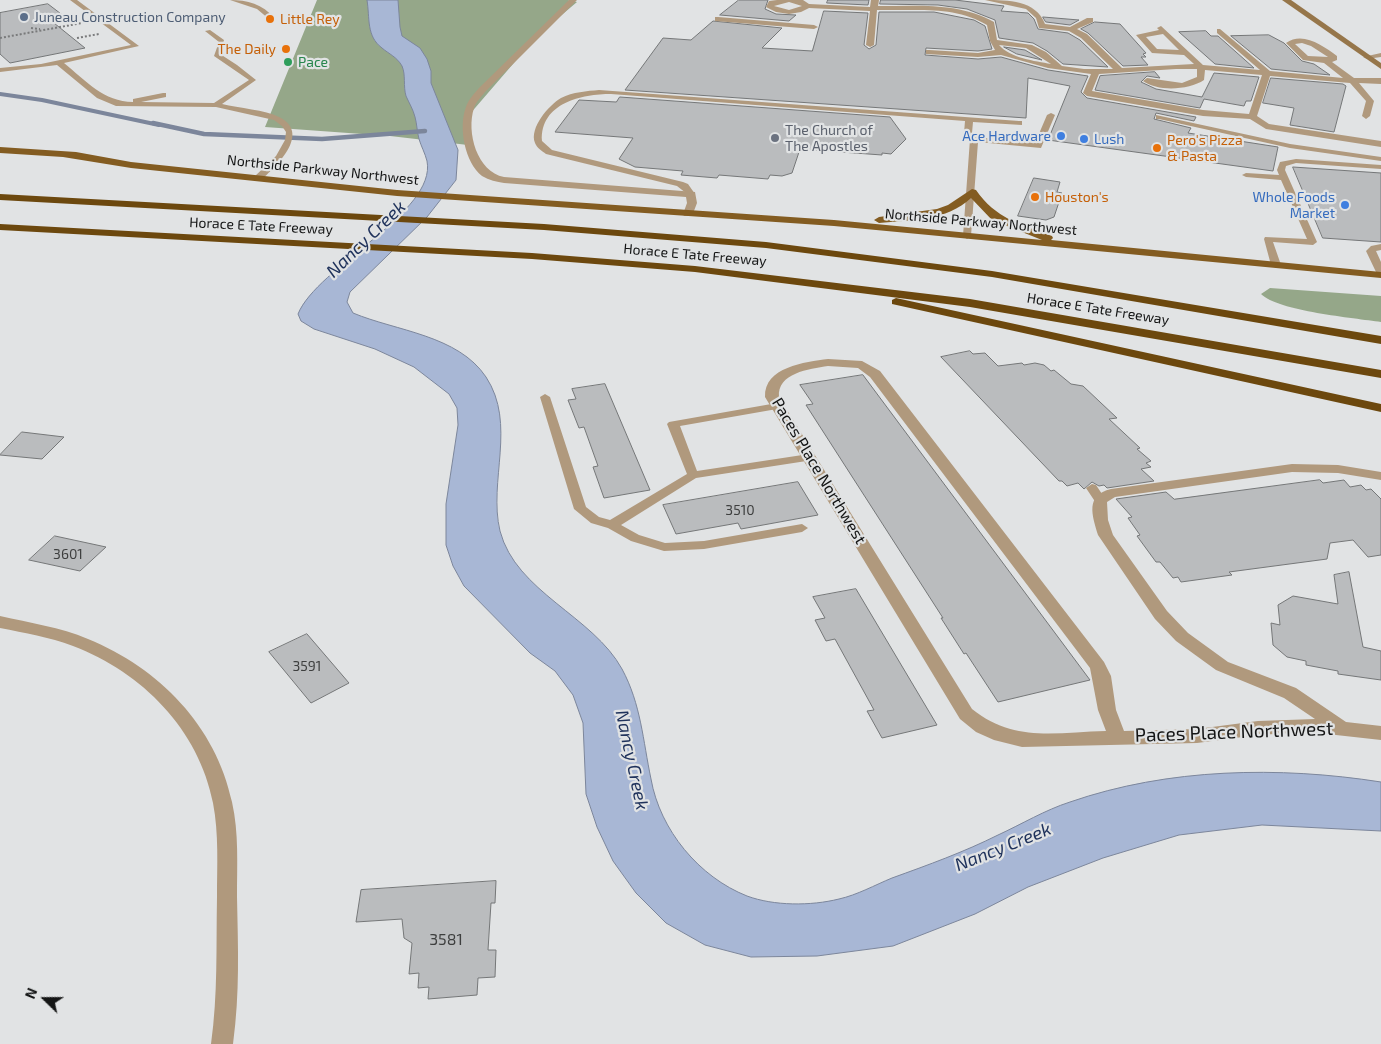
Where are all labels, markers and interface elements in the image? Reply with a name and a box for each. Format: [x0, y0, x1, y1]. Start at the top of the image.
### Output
place label: Juneau Construction Company [34, 9, 226, 25]
marker: Juneau Construction Company [18, 11, 30, 23]
place label: Little Rey [280, 11, 340, 27]
marker: Little Rey [264, 13, 276, 25]
place label: The Daily [217, 41, 276, 57]
marker: The Daily [280, 43, 292, 55]
place label: Pace [298, 54, 328, 70]
marker: Pace [282, 56, 294, 68]
place label: The Church of The Apostles [785, 122, 873, 154]
place label: Ace Hardware [962, 128, 1051, 144]
marker: Ace Hardware [1055, 130, 1067, 142]
place label: Lush [1094, 131, 1124, 147]
marker: The Church of The Apostles [769, 132, 781, 144]
place label: Pero's Pizza & Pasta [1167, 132, 1243, 164]
marker: Lush [1078, 133, 1090, 145]
marker: Pero's Pizza & Pasta [1151, 142, 1163, 154]
street label: Northside Parkway Northwest [226, 152, 420, 188]
place label: Houston's [1045, 189, 1109, 205]
place label: Whole Foods Market [1252, 189, 1335, 222]
marker: Houston's [1029, 191, 1041, 203]
water label: Nancy Creek [322, 196, 410, 282]
marker: Whole Foods Market [1339, 199, 1351, 211]
street label: Northside Parkway Northwest [884, 205, 1078, 239]
street label: Horace E Tate Freeway [189, 214, 333, 238]
street label: Horace E Tate Freeway [623, 240, 767, 270]
street label: Horace E Tate Freeway [1026, 289, 1170, 329]
street label: Paces Place Northwest [768, 394, 870, 548]
house number: 3510 [725, 502, 755, 518]
house number: 3601 [53, 546, 83, 562]
house number: 3591 [293, 658, 321, 674]
water label: Nancy Creek [611, 708, 653, 812]
street label: Paces Place Northwest [1134, 717, 1334, 747]
water label: Nancy Creek [952, 818, 1054, 876]
house number: 3581 [429, 930, 463, 950]
north arrow [20, 974, 70, 1024]
text: N [21, 985, 40, 1001]

